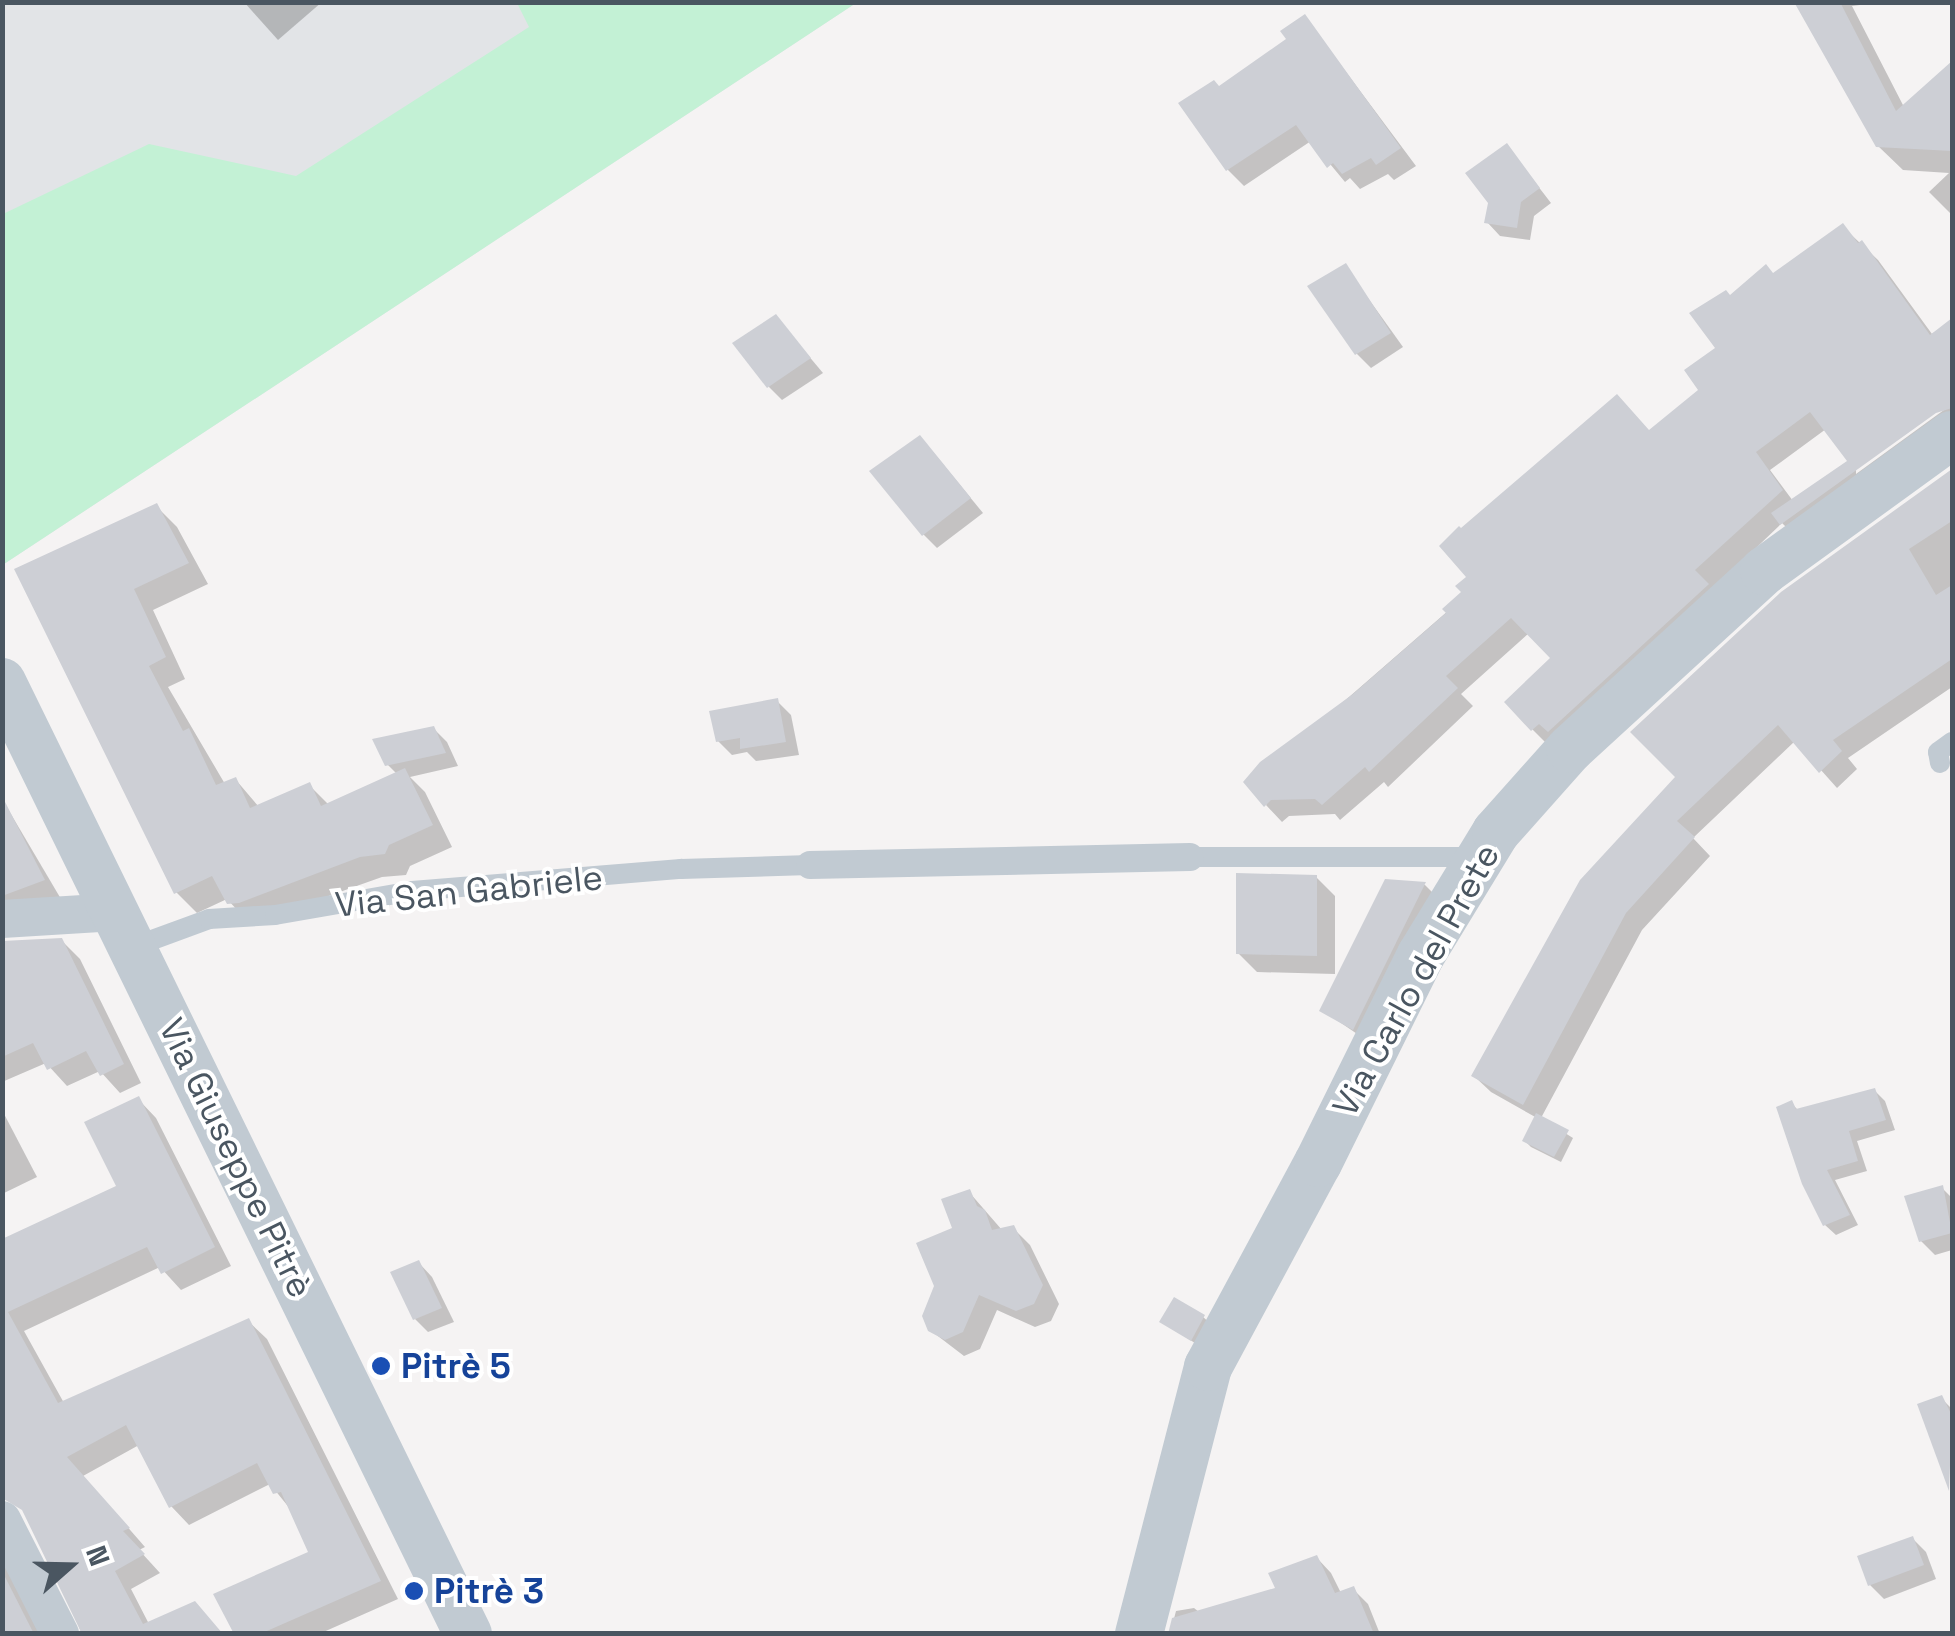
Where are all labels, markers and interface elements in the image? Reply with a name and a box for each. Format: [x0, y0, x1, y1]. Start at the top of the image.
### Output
street label: Via Carlo del Prete [1324, 836, 1508, 1124]
street label: Via San Gabriele [333, 856, 605, 926]
street label: Via Giuseppe Pitrè [150, 1012, 322, 1304]
place label: Pitrè 5 [401, 1345, 511, 1387]
marker: Pitrè 5 [370, 1355, 392, 1377]
north arrow [20, 1516, 120, 1616]
text: N [78, 1541, 118, 1571]
place label: Pitrè 3 [434, 1570, 544, 1612]
marker: Pitrè 3 [403, 1580, 425, 1602]

